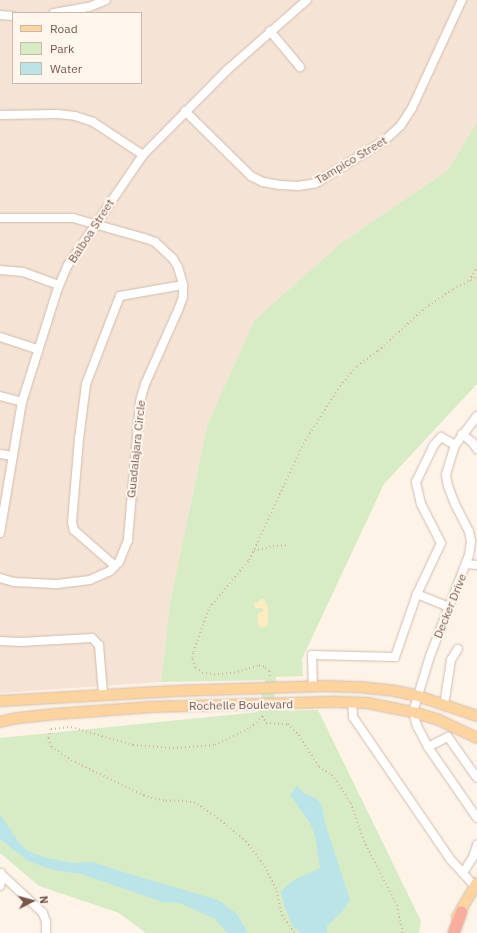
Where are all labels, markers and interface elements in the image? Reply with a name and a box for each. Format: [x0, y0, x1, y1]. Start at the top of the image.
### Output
legend [12, 12, 142, 84]
text: Road [50, 21, 78, 36]
text: Park [50, 41, 74, 56]
text: Water [50, 61, 82, 76]
street label: Tampico Street [312, 133, 390, 187]
street label: Balboa Street [65, 196, 117, 266]
street label: Guadalajara Circle [124, 399, 148, 499]
street label: Decker Drive [430, 572, 470, 640]
street label: Rochelle Boulevard [189, 697, 293, 713]
north arrow [12, 881, 52, 921]
text: N [37, 895, 51, 904]

